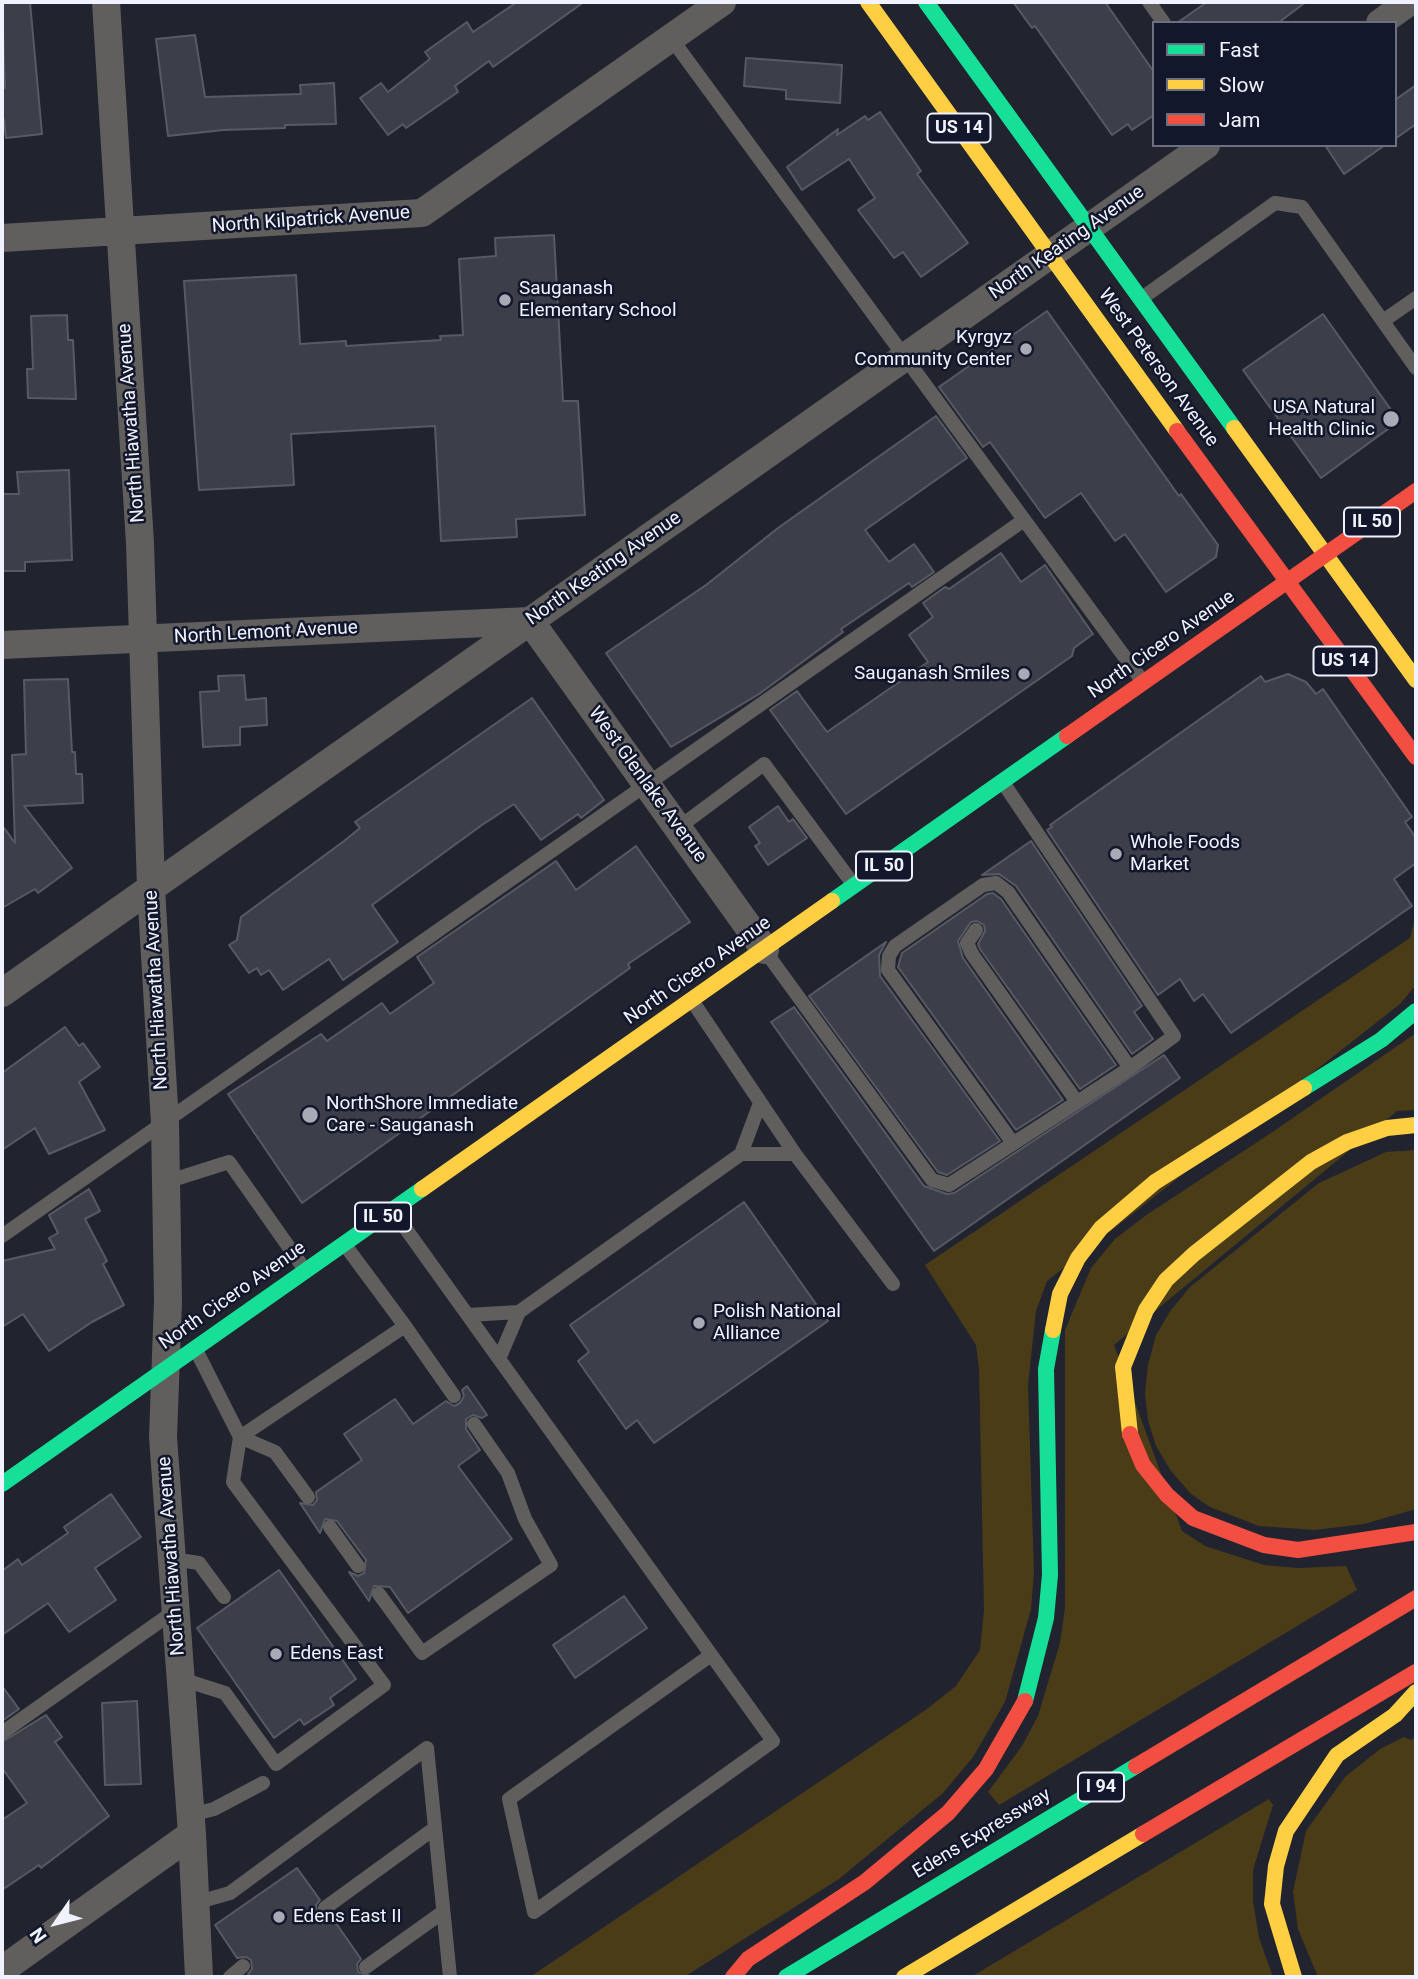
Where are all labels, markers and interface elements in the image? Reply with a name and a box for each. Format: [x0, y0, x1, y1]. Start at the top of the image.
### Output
legend [1152, 21, 1397, 147]
text: Fast [1219, 38, 1259, 62]
text: Slow [1219, 73, 1264, 97]
text: Jam [1219, 108, 1260, 132]
road number: US 14 [928, 113, 990, 142]
street label: North Keating Avenue [985, 181, 1149, 305]
street label: North Kilpatrick Avenue [211, 202, 411, 238]
place label: Sauganash Elementary School [519, 278, 677, 322]
street label: West Peterson Avenue [1093, 284, 1223, 452]
marker: Sauganash Elementary School [497, 292, 513, 308]
street label: North Hiawatha Avenue [114, 323, 150, 523]
place label: Kyrgyz Community Center [854, 327, 1012, 371]
marker: Kyrgyz Community Center [1018, 341, 1034, 357]
place label: USA Natural Health Clinic [1268, 397, 1375, 441]
marker: USA Natural Health Clinic [1381, 409, 1401, 429]
street label: North Keating Avenue [522, 507, 686, 631]
road number: IL 50 [1344, 508, 1400, 536]
street label: North Cicero Avenue [1084, 586, 1240, 704]
street label: North Lemont Avenue [174, 617, 358, 649]
road number: US 14 [1314, 646, 1376, 676]
place label: Sauganash Smiles [854, 663, 1010, 685]
marker: Sauganash Smiles [1016, 666, 1032, 682]
street label: West Glenlake Avenue [583, 703, 711, 867]
place label: Whole Foods Market [1130, 832, 1240, 876]
marker: Whole Foods Market [1108, 846, 1124, 862]
road number: IL 50 [856, 852, 912, 880]
street label: North Hiawatha Avenue [140, 890, 174, 1090]
street label: North Cicero Avenue [620, 912, 776, 1030]
place label: NorthShore Immediate Care - Sauganash [326, 1093, 518, 1137]
marker: NorthShore Immediate Care - Sauganash [300, 1105, 320, 1125]
road number: IL 50 [355, 1202, 411, 1232]
street label: North Cicero Avenue [155, 1237, 311, 1355]
place label: Polish National Alliance [713, 1301, 841, 1345]
marker: Polish National Alliance [691, 1315, 707, 1331]
street label: North Hiawatha Avenue [154, 1456, 190, 1656]
place label: Edens East [290, 1643, 384, 1665]
marker: Edens East [268, 1646, 284, 1662]
road number: I 94 [1078, 1772, 1124, 1801]
street label: Edens Expressway [909, 1784, 1055, 1884]
north arrow [21, 1888, 91, 1958]
place label: Edens East II [293, 1906, 402, 1928]
marker: Edens East II [271, 1909, 287, 1925]
text: N [25, 1923, 52, 1947]

